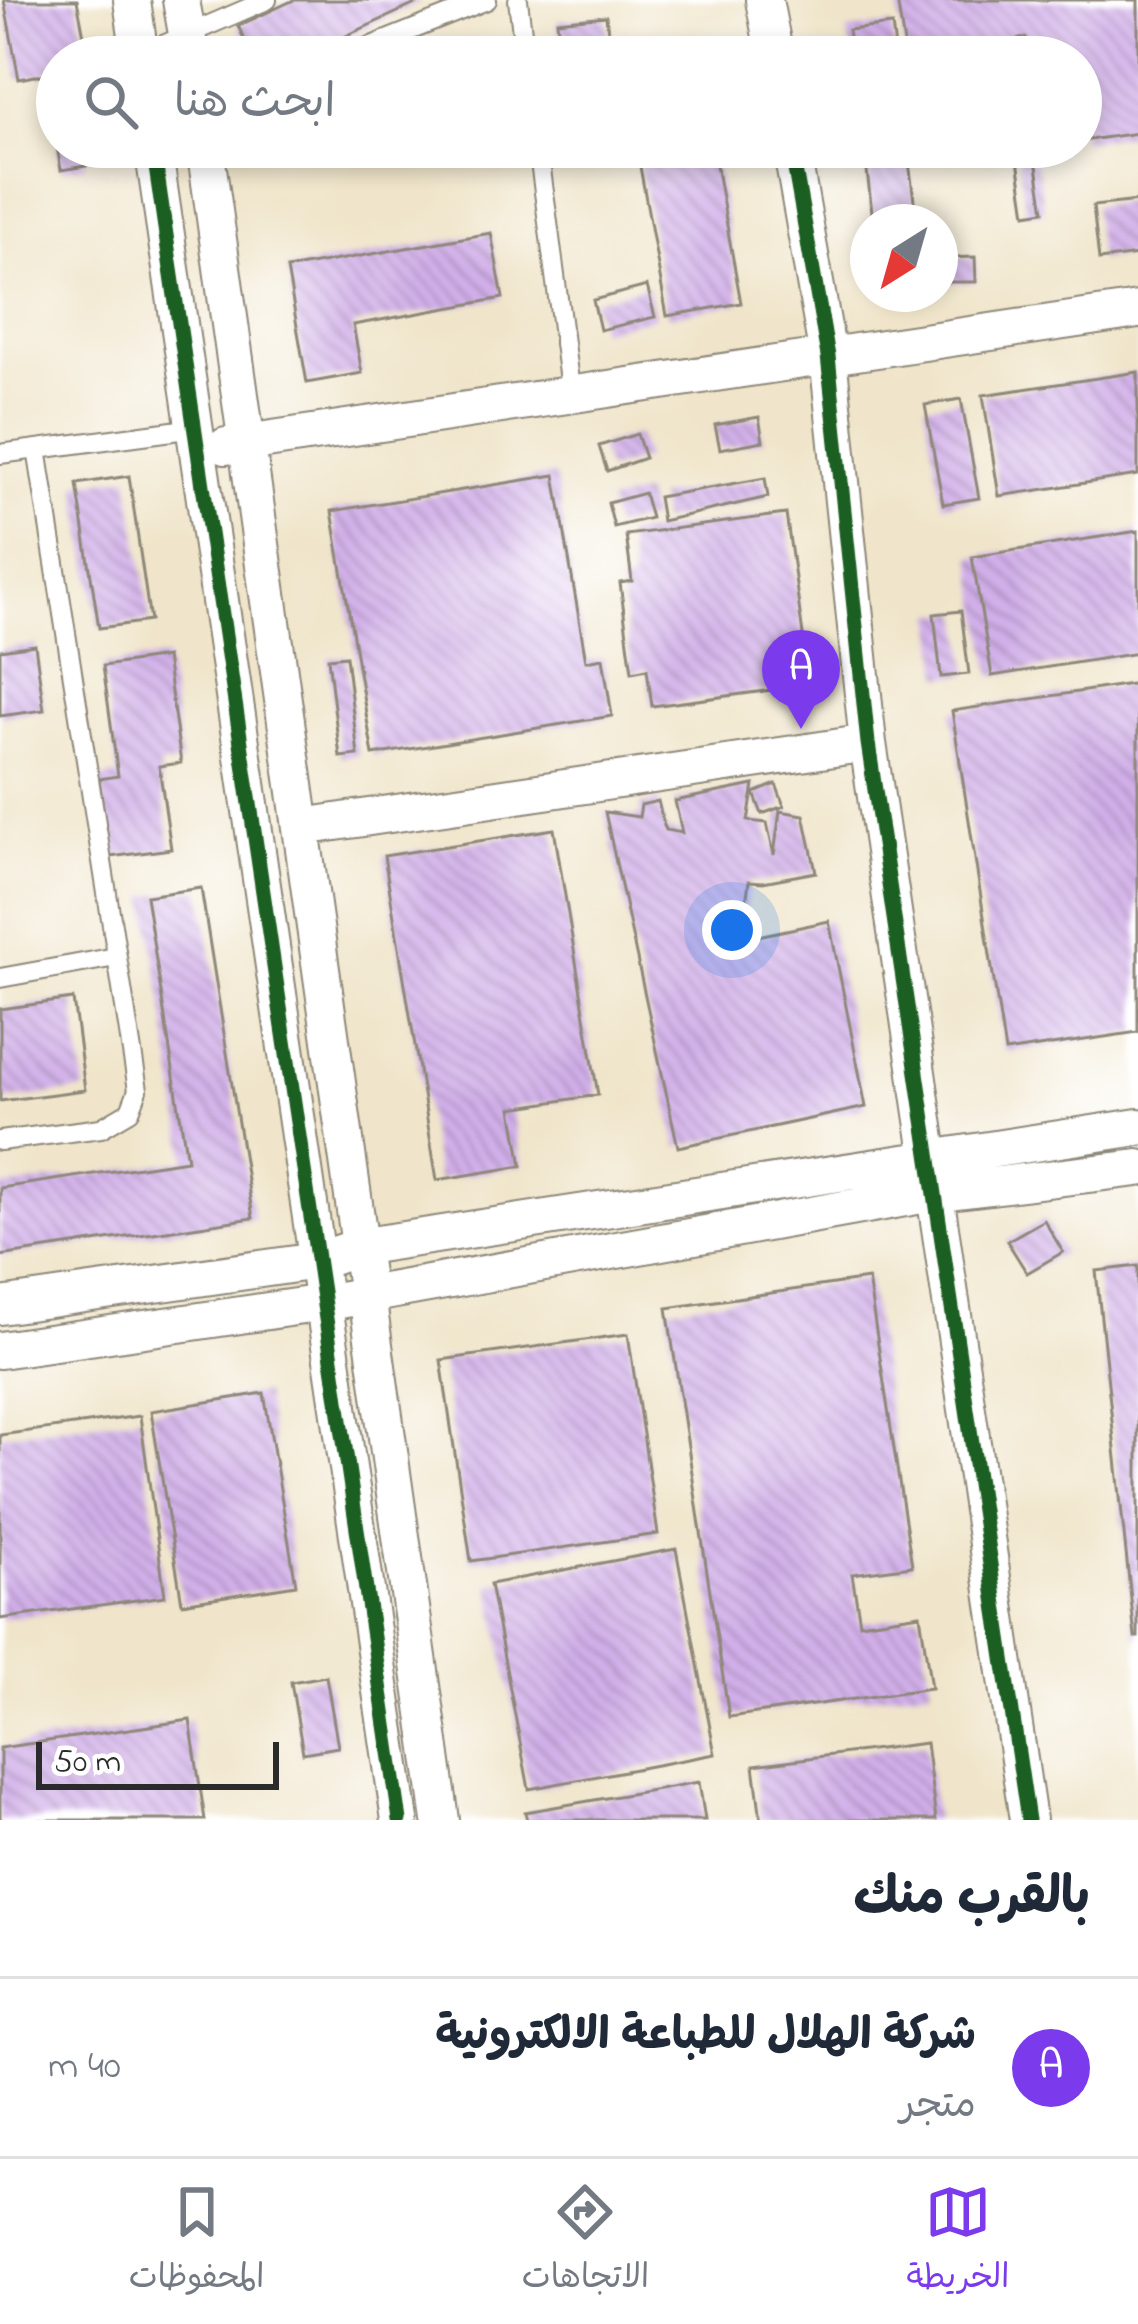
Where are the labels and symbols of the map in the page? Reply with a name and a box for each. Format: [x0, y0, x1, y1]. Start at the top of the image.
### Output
north arrow [850, 204, 958, 312]
pin: A [762, 630, 840, 729]
your location [702, 900, 762, 960]
scale bar [36, 1736, 279, 1789]

